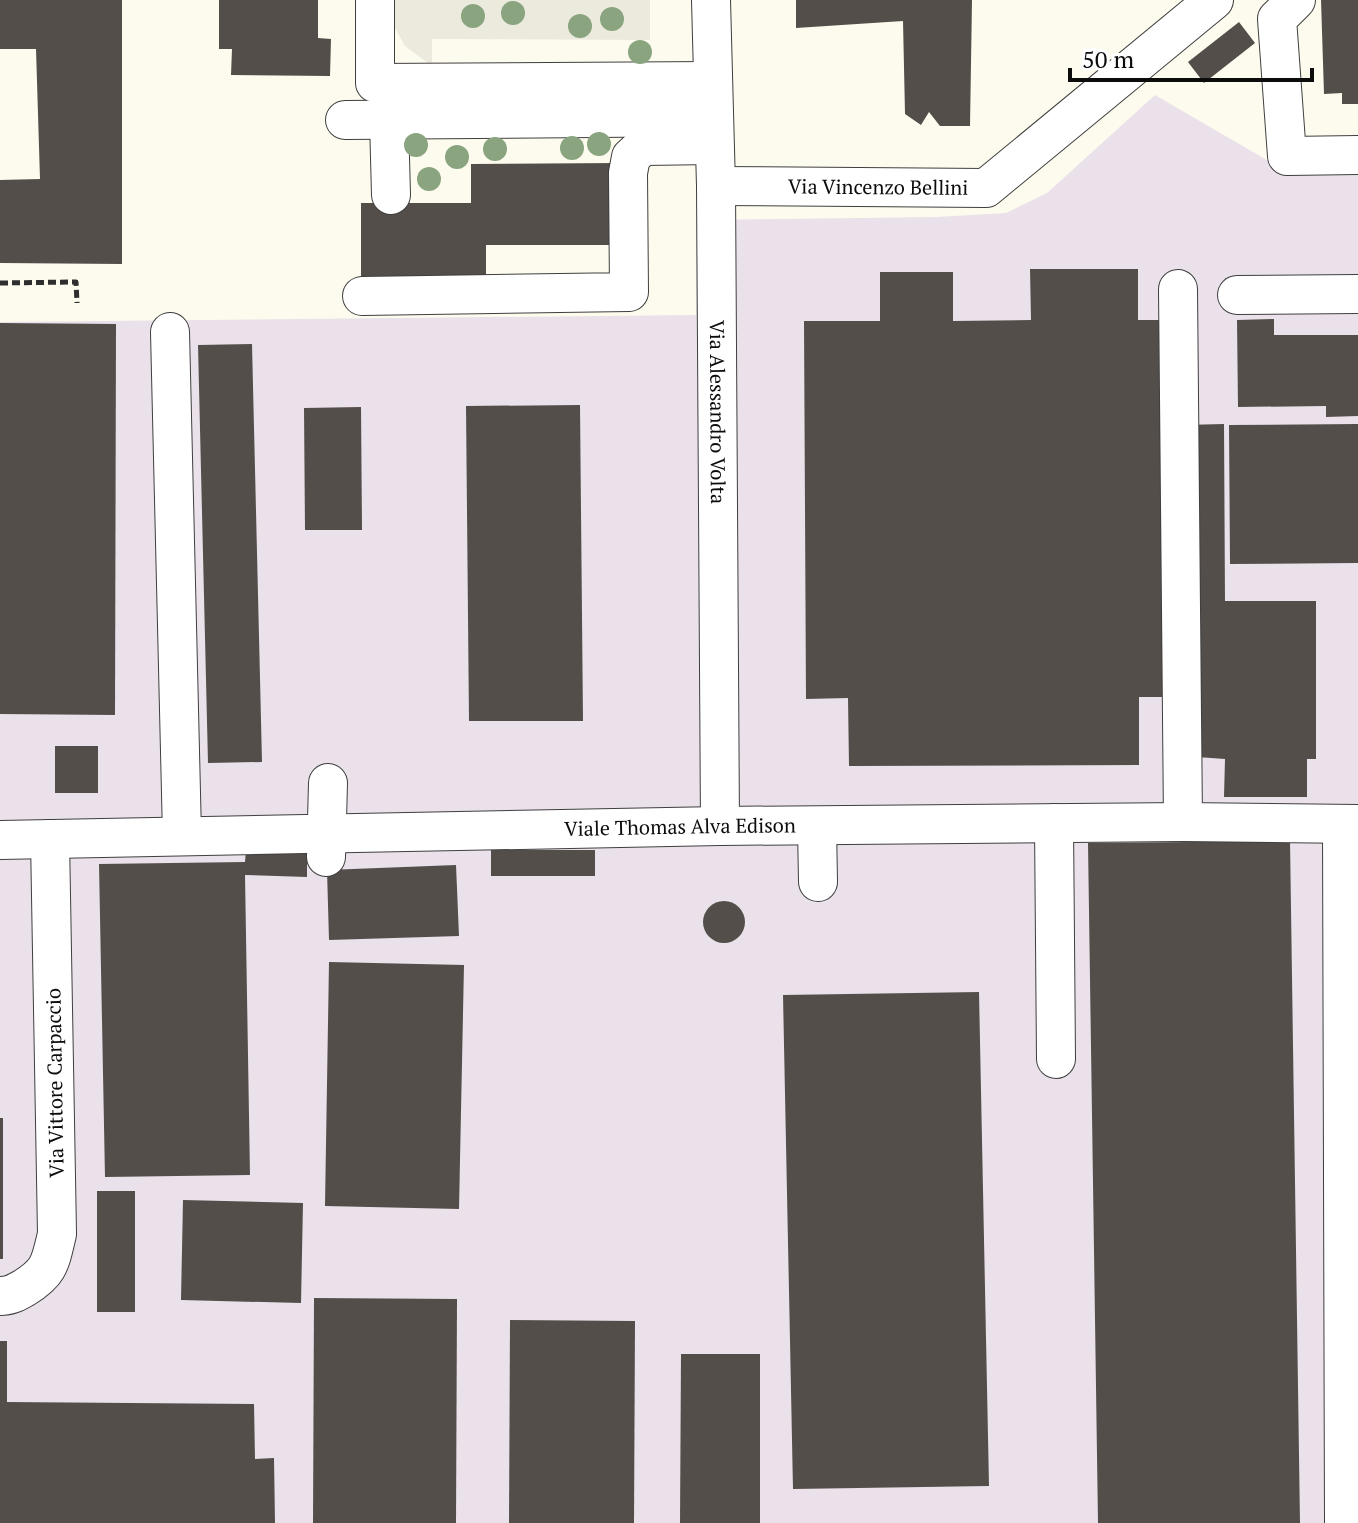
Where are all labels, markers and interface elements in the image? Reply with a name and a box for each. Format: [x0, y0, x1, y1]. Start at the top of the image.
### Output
scale bar [1070, 32, 1312, 82]
text: 50 m [1082, 43, 1134, 75]
street label: Via Vincenzo Bellini [788, 173, 968, 201]
street label: Via Alessandro Volta [704, 320, 732, 504]
street label: Viale Thomas Alva Edison [564, 811, 796, 842]
street label: Via Vittore Carpaccio [39, 988, 70, 1178]

